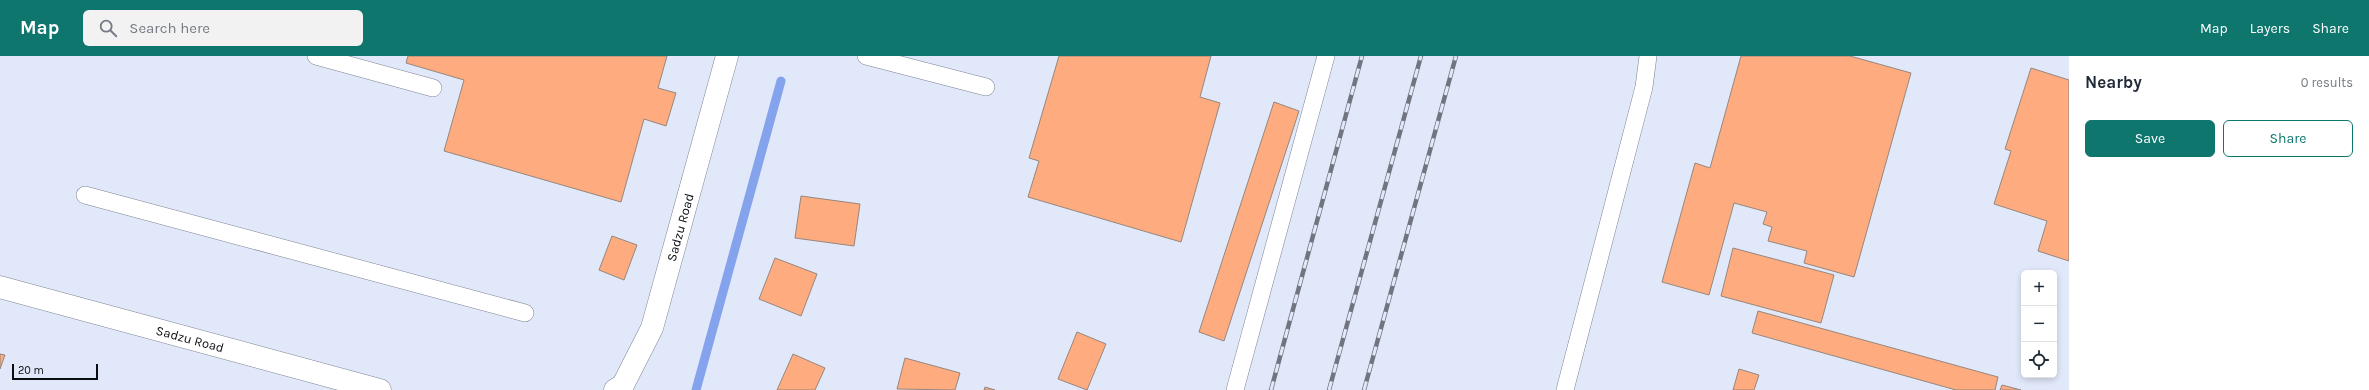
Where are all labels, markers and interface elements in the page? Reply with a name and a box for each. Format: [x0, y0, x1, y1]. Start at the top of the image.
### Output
search box [83, 10, 363, 46]
text: Map [20, 17, 59, 39]
icon: search [97, 17, 119, 39]
text: Search here [129, 19, 210, 37]
text: Map [2200, 20, 2228, 37]
text: Layers [2250, 20, 2290, 37]
text: Share [2312, 20, 2349, 37]
text: Nearby [2085, 72, 2142, 92]
text: 0 results [2301, 75, 2353, 90]
button: Save [2085, 120, 2215, 157]
button: Share [2223, 120, 2353, 157]
street label: Sadzu Road [664, 192, 697, 263]
map controls [2021, 270, 2057, 378]
button: + [2021, 270, 2057, 306]
button: − [2021, 306, 2057, 342]
street label: Sadzu Road [154, 323, 226, 355]
button: locate [2021, 342, 2057, 378]
scale bar [12, 362, 98, 381]
text: 20 m [18, 364, 44, 377]

